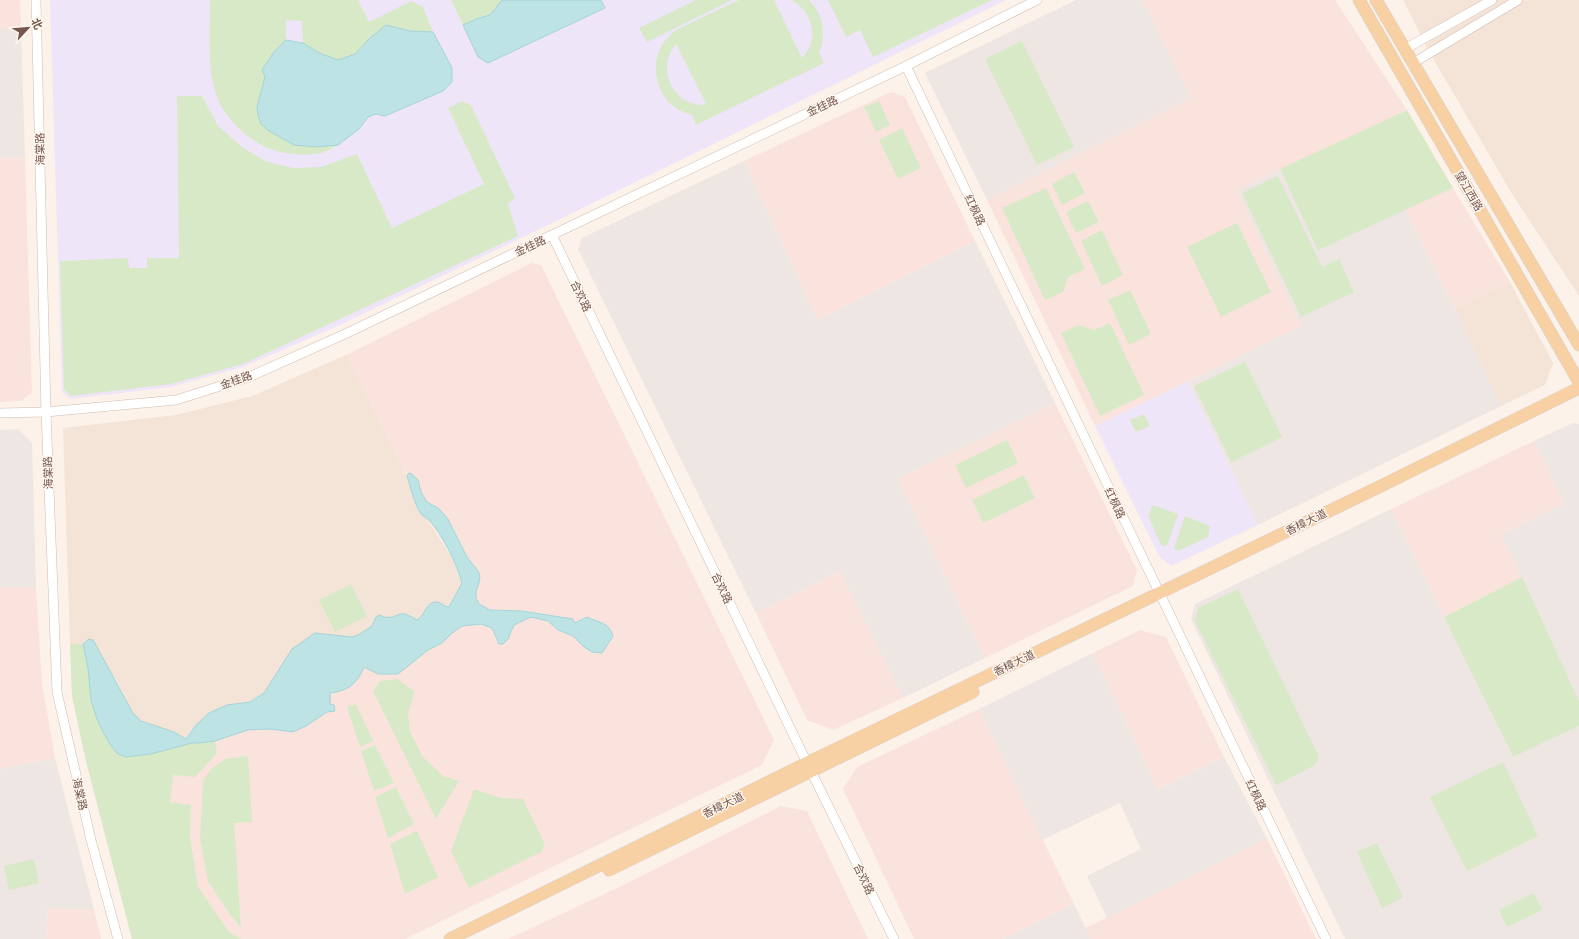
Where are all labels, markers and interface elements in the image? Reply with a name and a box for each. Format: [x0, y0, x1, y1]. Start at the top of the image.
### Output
north arrow [8, 8, 48, 48]
text: 北 [28, 16, 46, 32]
street label: 金桂路 [804, 93, 840, 119]
street label: 海棠路 [33, 132, 47, 166]
street label: 望江西路 [1452, 168, 1486, 214]
street label: 红枫路 [961, 192, 989, 228]
street label: 金桂路 [512, 233, 548, 259]
street label: 合欢路 [567, 278, 595, 314]
street label: 金桂路 [218, 368, 254, 392]
street label: 海棠路 [40, 456, 56, 490]
street label: 红枫路 [1101, 485, 1129, 521]
street label: 香樟大道 [1283, 506, 1329, 538]
street label: 合欢路 [708, 570, 736, 606]
street label: 香樟大道 [991, 647, 1037, 679]
street label: 海棠路 [69, 776, 91, 812]
street label: 红枫路 [1242, 777, 1270, 813]
street label: 香樟大道 [700, 789, 746, 821]
street label: 合欢路 [850, 861, 878, 897]

